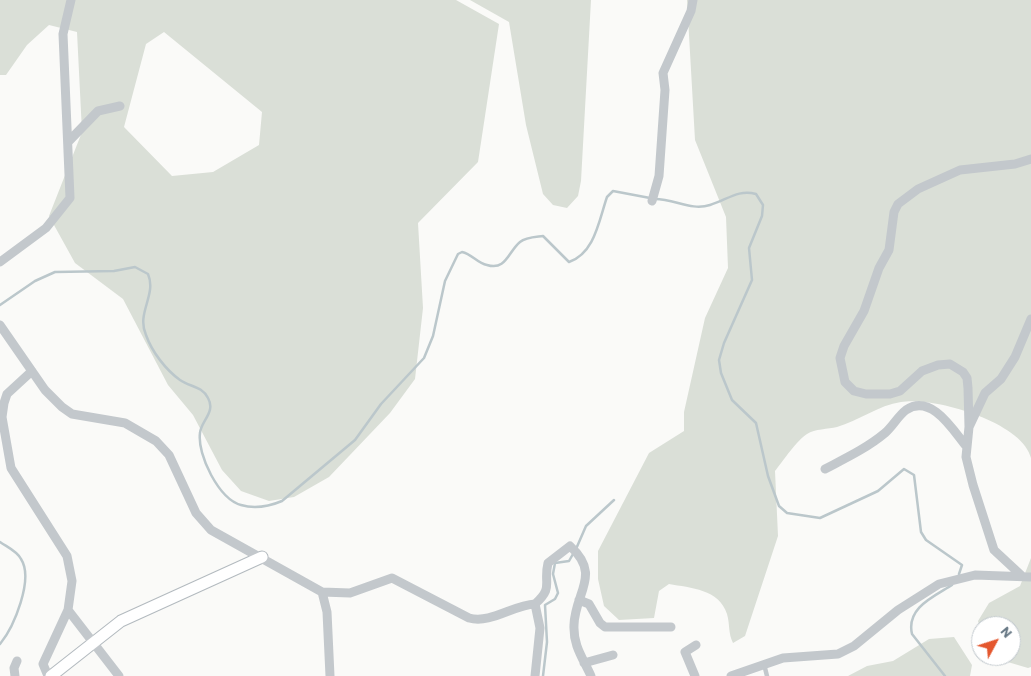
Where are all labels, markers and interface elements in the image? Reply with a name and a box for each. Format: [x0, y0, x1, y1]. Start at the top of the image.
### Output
north arrow [971, 616, 1021, 666]
text: N [998, 623, 1017, 641]

